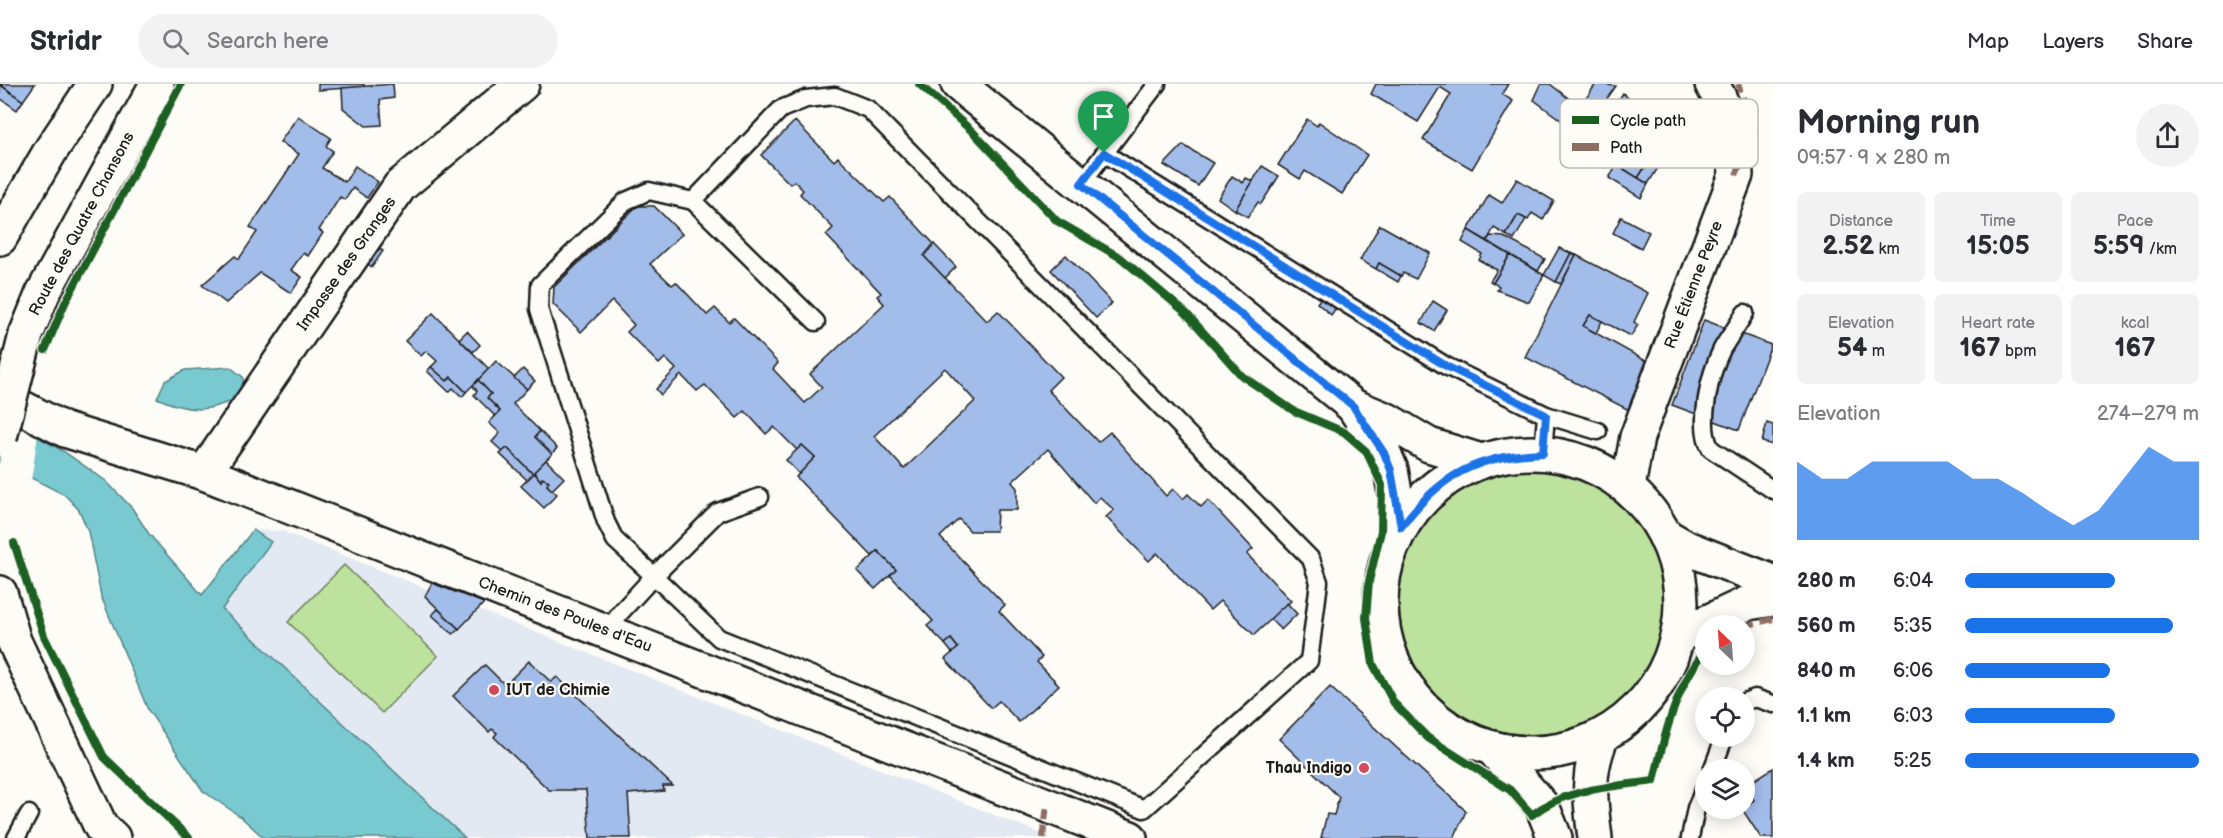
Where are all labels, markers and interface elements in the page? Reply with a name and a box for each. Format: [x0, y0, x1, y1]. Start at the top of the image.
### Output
search box [138, 14, 558, 68]
text: Stridr [30, 25, 102, 58]
icon: search [159, 25, 192, 58]
text: Search here [207, 28, 329, 55]
text: Map [1967, 29, 2009, 54]
text: Layers [2042, 29, 2104, 54]
text: Share [2137, 29, 2193, 54]
pin [1078, 91, 1129, 153]
legend [1560, 99, 1758, 168]
icon: arrive [1087, 100, 1120, 133]
text: Morning run [1797, 103, 1980, 143]
button: share [2136, 104, 2199, 167]
text: Cycle path [1610, 112, 1686, 131]
street label: Route des Quatre Chansons [25, 129, 139, 319]
text: Path [1610, 139, 1642, 158]
text: 09:57 · 9 × 280 m [1797, 146, 1950, 170]
street label: Impasse des Granges [294, 193, 401, 335]
text: Distance [1829, 212, 1893, 231]
text: Time [1980, 212, 2016, 231]
text: Pace [2117, 212, 2153, 231]
street label: Rue Étienne Peyre [1659, 217, 1727, 352]
text: 2.52 [1822, 231, 1874, 262]
text: 15:05 [1966, 231, 2030, 262]
text: 5:59 [2093, 231, 2144, 262]
text: km [1874, 240, 1900, 259]
text: /km [2144, 240, 2177, 259]
text: Elevation [1828, 314, 1894, 333]
text: Heart rate [1961, 314, 2035, 333]
text: kcal [2121, 314, 2149, 333]
text: 54 [1837, 333, 1867, 364]
text: 167 [1960, 333, 2001, 364]
text: 167 [2114, 333, 2156, 364]
text: m [1867, 342, 1885, 361]
text: bpm [2001, 342, 2036, 361]
text: Elevation [1797, 402, 1880, 426]
text: 274–279 m [2097, 402, 2199, 426]
text: 280 m [1797, 569, 1856, 593]
text: 6:04 [1893, 569, 1933, 593]
street label: Chemin des Poules d'Eau [475, 573, 655, 657]
text: 560 m [1797, 614, 1856, 638]
text: 5:35 [1893, 614, 1932, 638]
north arrow [1695, 615, 1755, 675]
map controls [1695, 615, 1755, 819]
text: 840 m [1797, 659, 1856, 683]
text: 6:06 [1893, 659, 1933, 683]
place label: IUT de Chimie [506, 681, 610, 700]
marker: IUT de Chimie [487, 683, 501, 697]
button: locate [1695, 687, 1755, 747]
text: 1.1 km [1797, 704, 1851, 728]
text: 6:03 [1893, 704, 1933, 728]
text: 1.4 km [1797, 749, 1855, 773]
text: 5:25 [1893, 749, 1932, 773]
place label: Thau Indigo [1266, 759, 1352, 778]
button: layers [1695, 759, 1755, 819]
marker: Thau Indigo [1357, 761, 1371, 775]

